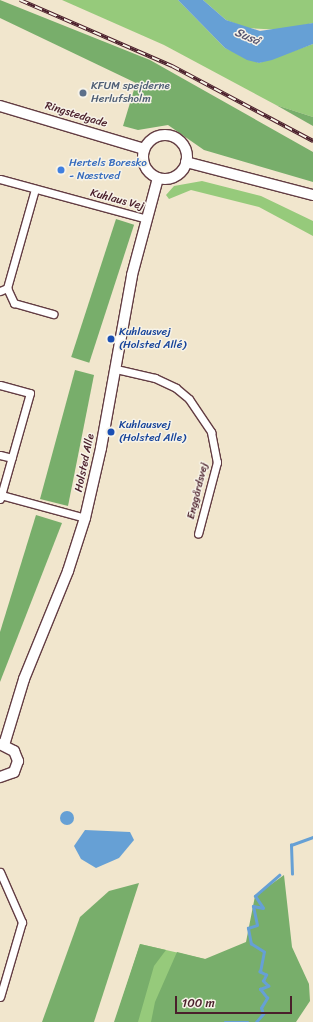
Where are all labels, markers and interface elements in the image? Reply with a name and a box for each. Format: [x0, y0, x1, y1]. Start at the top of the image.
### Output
water label: Suså [232, 25, 262, 49]
place label: KFUM spejderne Herlufsholm [91, 80, 170, 106]
marker: KFUM spejderne Herlufsholm [78, 88, 88, 98]
street label: Ringstedgade [43, 99, 109, 131]
place label: Hertels Boresko - Næstved [69, 157, 148, 183]
marker: Hertels Boresko - Næstved [56, 165, 66, 175]
street label: Kuhlaus Vej [89, 186, 145, 214]
place label: Kuhlausvej (Holsted Allé) [119, 326, 186, 352]
marker: Kuhlausvej (Holsted Allé) [106, 334, 116, 344]
place label: Kuhlausvej (Holsted Alle) [119, 419, 186, 445]
marker: Kuhlausvej (Holsted Alle) [106, 427, 116, 437]
street label: Holsted Alle [72, 433, 98, 493]
street label: Enggårdsvej [185, 461, 211, 521]
scale bar [177, 988, 294, 1014]
text: 100 m [182, 992, 215, 1014]

